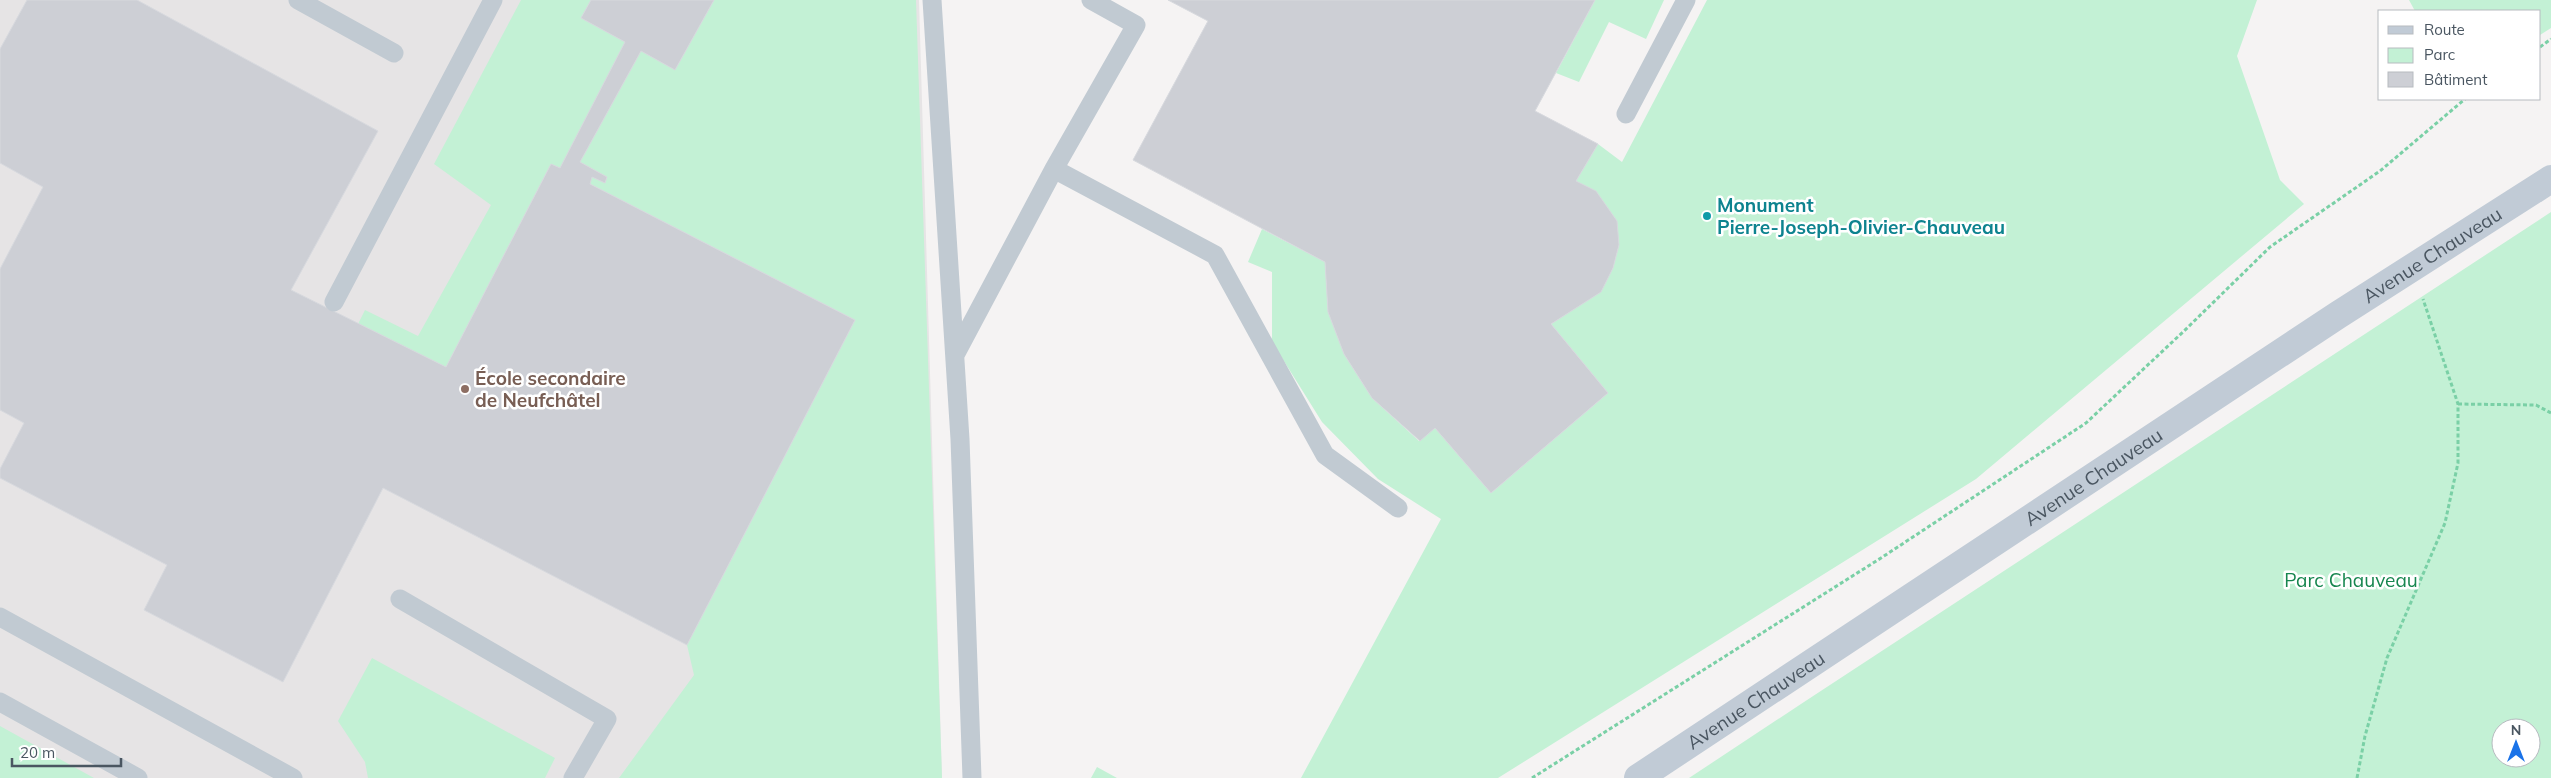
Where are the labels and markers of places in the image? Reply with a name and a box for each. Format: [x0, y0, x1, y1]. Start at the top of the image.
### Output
place label: Monument Pierre-Joseph-Olivier-Chauveau [1717, 193, 2005, 239]
marker: Monument Pierre-Joseph-Olivier-Chauveau [1701, 210, 1713, 222]
place label: École secondaire de Neufchâtel [475, 366, 626, 412]
marker: École secondaire de Neufchâtel [459, 383, 471, 395]

